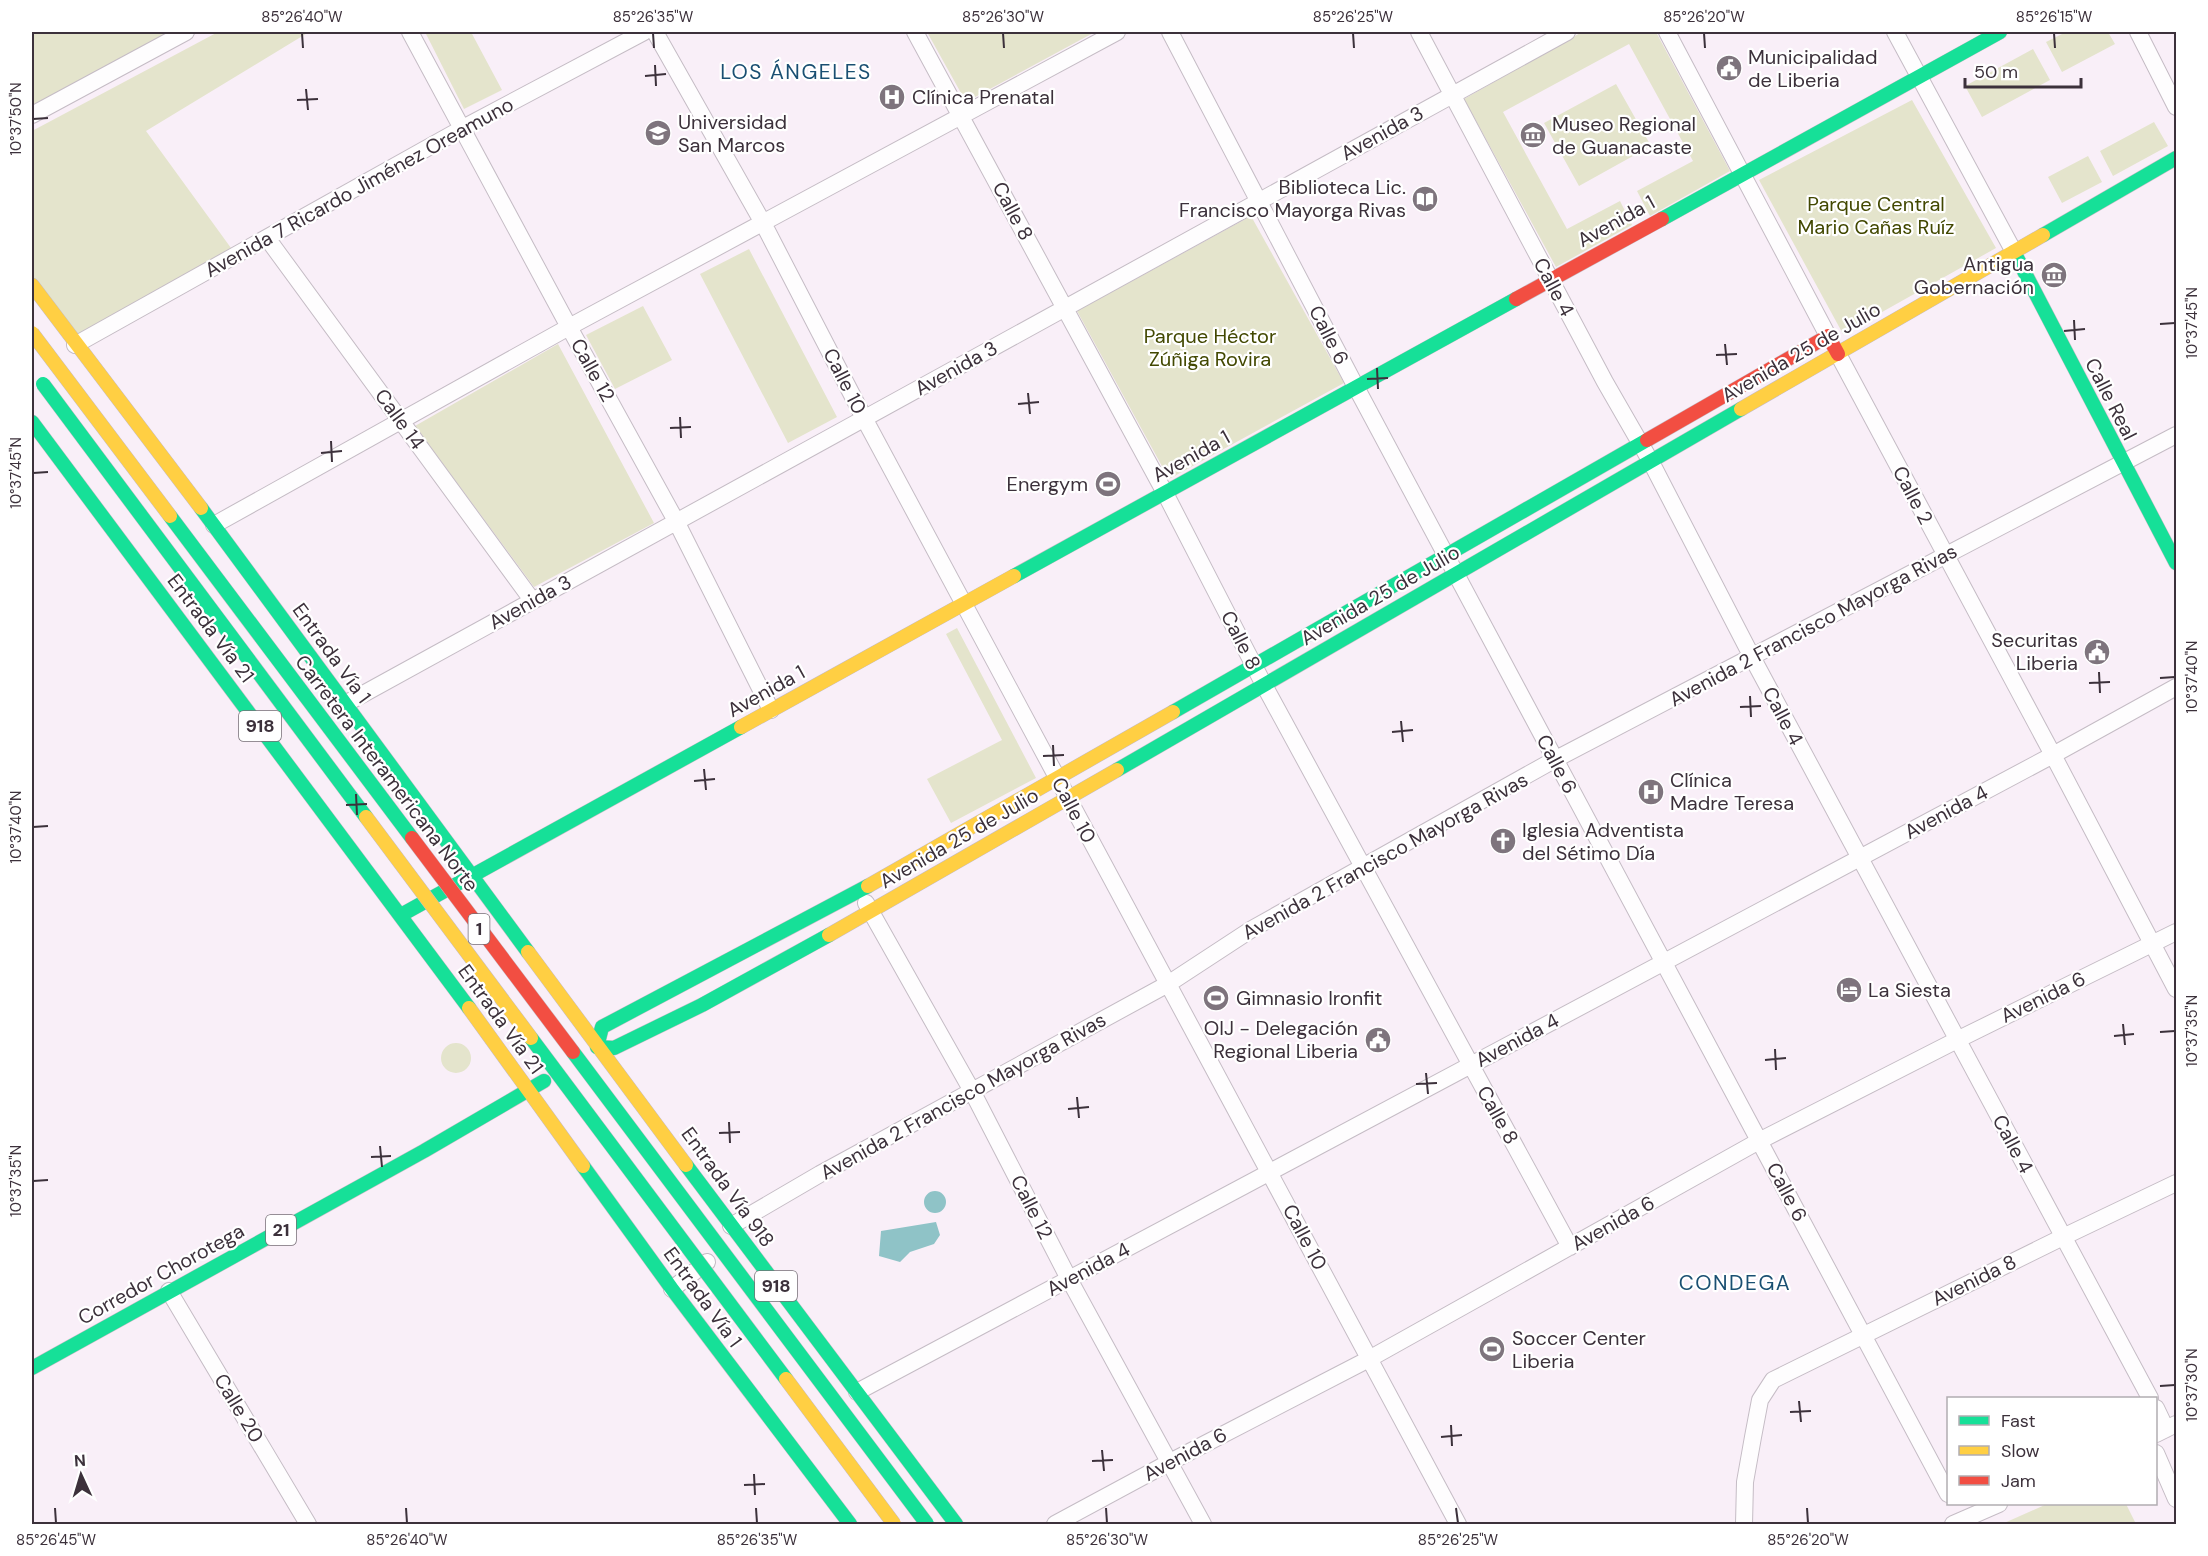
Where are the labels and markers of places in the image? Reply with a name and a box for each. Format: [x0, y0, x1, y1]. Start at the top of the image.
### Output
place label: Municipalidad de Liberia [1748, 44, 1877, 93]
public building icon: Municipalidad de Liberia [1714, 53, 1744, 83]
hospital icon: Clínica Prenatal [877, 82, 907, 112]
place label: Clínica Prenatal [912, 84, 1054, 110]
place label: Universidad San Marcos [678, 109, 787, 158]
place label: Museo Regional de Guanacaste [1552, 111, 1696, 160]
school or university icon: Universidad San Marcos [643, 118, 673, 148]
museum icon: Museo Regional de Guanacaste [1518, 120, 1548, 150]
place label: Biblioteca Lic. Francisco Mayorga Rivas [1179, 174, 1406, 223]
library icon: Biblioteca Lic. Francisco Mayorga Rivas [1410, 184, 1440, 214]
place label: Antigua Gobernación [1914, 251, 2034, 300]
museum icon: Antigua Gobernación [2039, 260, 2069, 290]
sports icon: Energym [1093, 469, 1123, 499]
place label: Energym [1007, 471, 1088, 497]
place label: Securitas Liberia [1991, 627, 2078, 676]
public building icon: Securitas Liberia [2082, 637, 2112, 667]
place label: Clínica Madre Teresa [1670, 767, 1794, 816]
hospital icon: Clínica Madre Teresa [1636, 777, 1666, 807]
place label: Iglesia Adventista del Sétimo Día [1522, 817, 1684, 866]
church icon: Iglesia Adventista del Sétimo Día [1488, 826, 1518, 856]
hotel icon: La Siesta [1834, 975, 1864, 1005]
place label: La Siesta [1868, 977, 1951, 1003]
sports icon: Gimnasio Ironfit [1201, 983, 1231, 1013]
place label: Gimnasio Ironfit [1236, 985, 1382, 1011]
place label: OIJ - Delegación Regional Liberia [1204, 1015, 1358, 1064]
public building icon: OIJ - Delegación Regional Liberia [1363, 1025, 1393, 1055]
place label: Soccer Center Liberia [1512, 1325, 1646, 1374]
sports icon: Soccer Center Liberia [1477, 1334, 1507, 1364]

